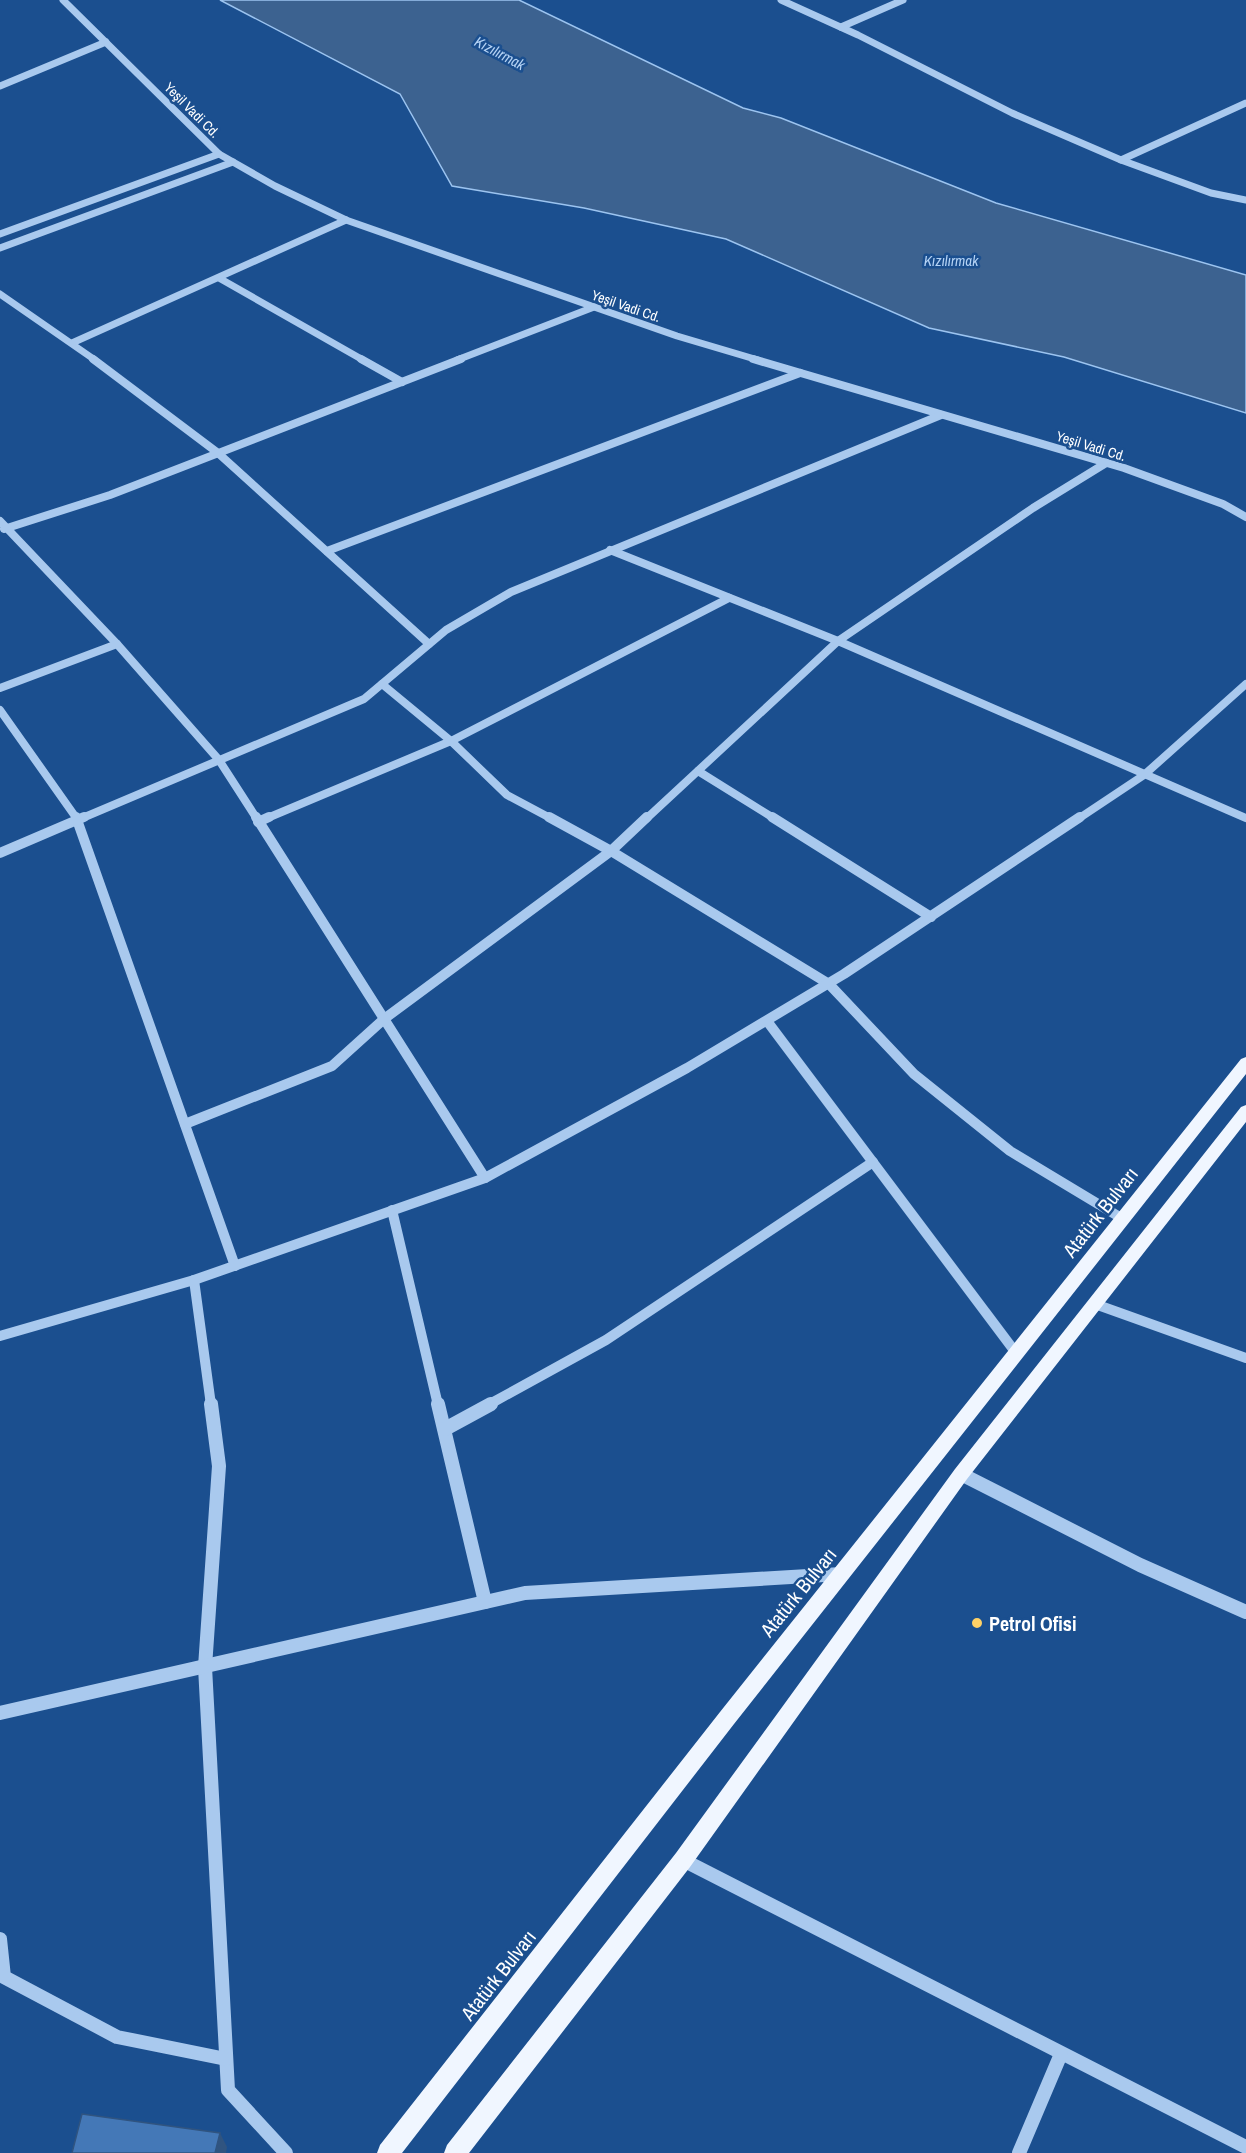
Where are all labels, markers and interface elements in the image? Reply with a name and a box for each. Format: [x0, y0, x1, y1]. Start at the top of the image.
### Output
water label: Kızılırmak [471, 31, 530, 76]
street label: Yeşil Vadi Cd. [160, 78, 224, 142]
water label: Kızılırmak [924, 250, 979, 271]
street label: Yeşil Vadi Cd. [589, 286, 663, 326]
street label: Yeşil Vadi Cd. [1054, 427, 1128, 465]
street label: Atatürk Bulvarı [1056, 1161, 1144, 1263]
street label: Atatürk Bulvarı [753, 1542, 842, 1643]
place label: Petrol Ofisi [989, 1610, 1077, 1637]
marker: Petrol Ofisi [970, 1616, 984, 1630]
street label: Atatürk Bulvarı [454, 1924, 542, 2026]

